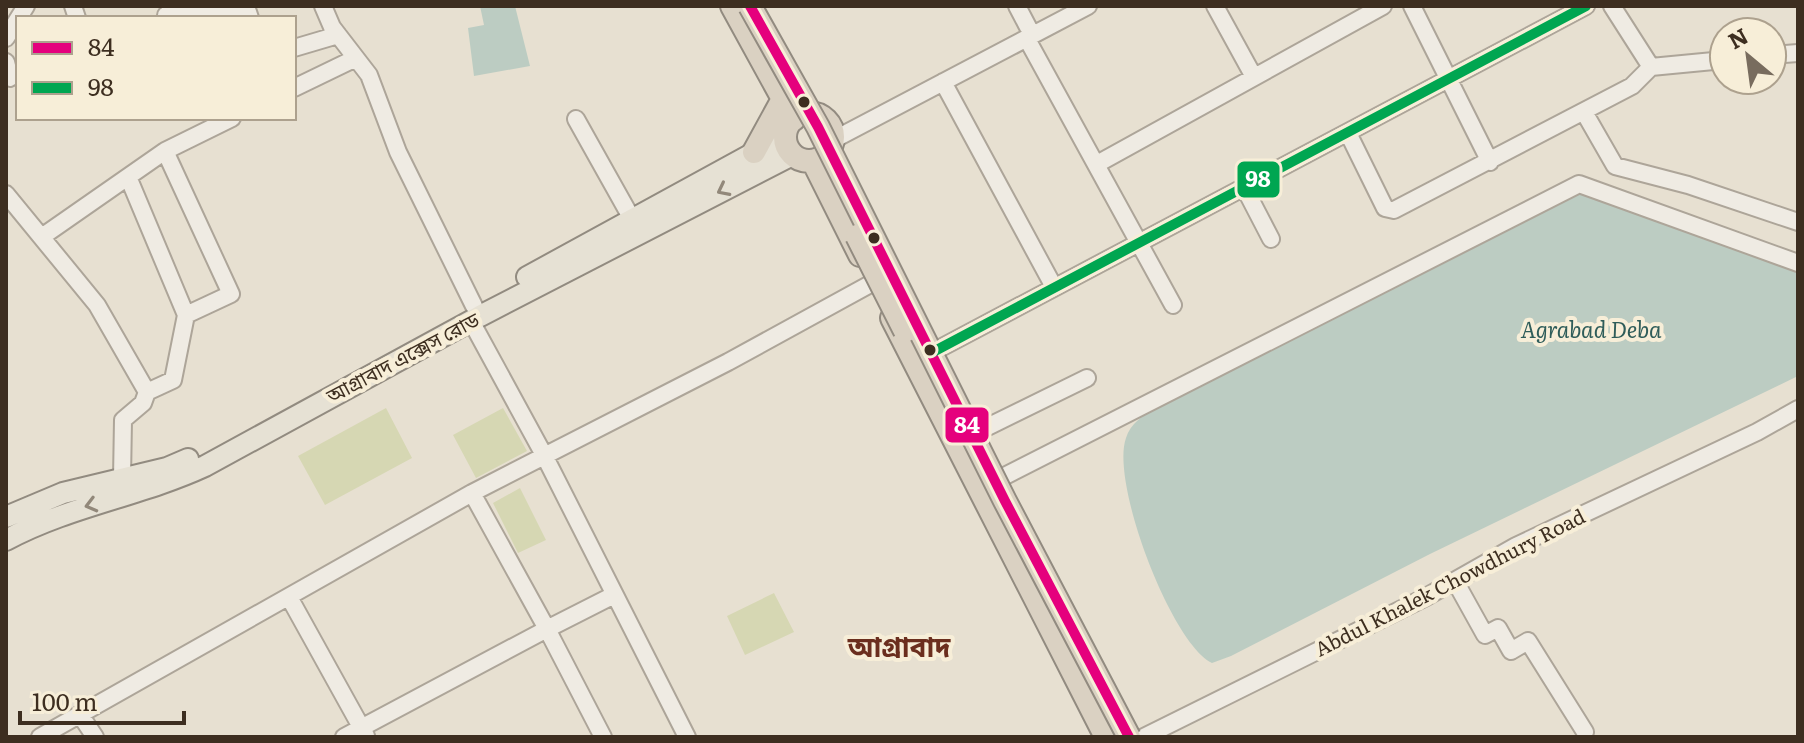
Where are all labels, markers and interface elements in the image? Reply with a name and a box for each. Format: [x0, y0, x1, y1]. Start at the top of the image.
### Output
legend [16, 16, 296, 120]
north arrow [1708, 16, 1788, 96]
text: N [1722, 18, 1754, 56]
text: 84 [88, 28, 114, 63]
text: 98 [88, 68, 114, 103]
unlabelled marker [796, 94, 812, 110]
line badge: 98 [1236, 160, 1281, 199]
text: 98 [1245, 161, 1271, 194]
one-way arrow [717, 181, 732, 196]
unlabelled marker [866, 230, 882, 246]
street label: আগ্রাবাদ এক্সেস রোড [319, 303, 485, 410]
water label: Agrabad Deba [1520, 312, 1662, 345]
unlabelled marker [922, 342, 938, 358]
line badge: 84 [944, 406, 990, 444]
text: 84 [954, 407, 980, 440]
one-way arrow [84, 496, 98, 512]
street label: Abdul Khalek Chowdhury Road [1309, 500, 1590, 663]
district label: আগ্রাবাদ [847, 624, 951, 666]
scale bar [20, 675, 184, 725]
text: 100 m [32, 683, 98, 718]

